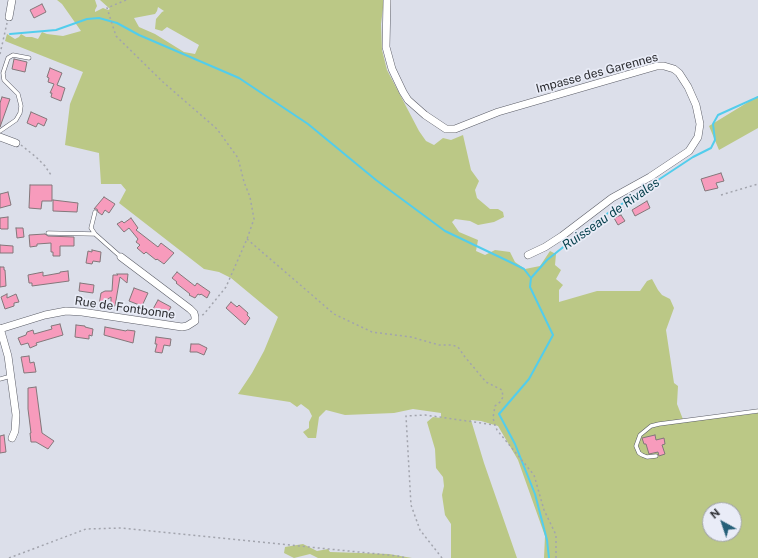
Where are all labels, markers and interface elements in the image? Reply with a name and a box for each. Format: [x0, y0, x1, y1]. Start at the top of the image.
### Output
street label: Impasse des Garennes [534, 50, 660, 96]
water label: Ruisseau de Rivales [559, 175, 663, 253]
street label: Rue de Fontbonne [74, 294, 176, 322]
north arrow [702, 502, 742, 542]
text: N [708, 506, 722, 521]

